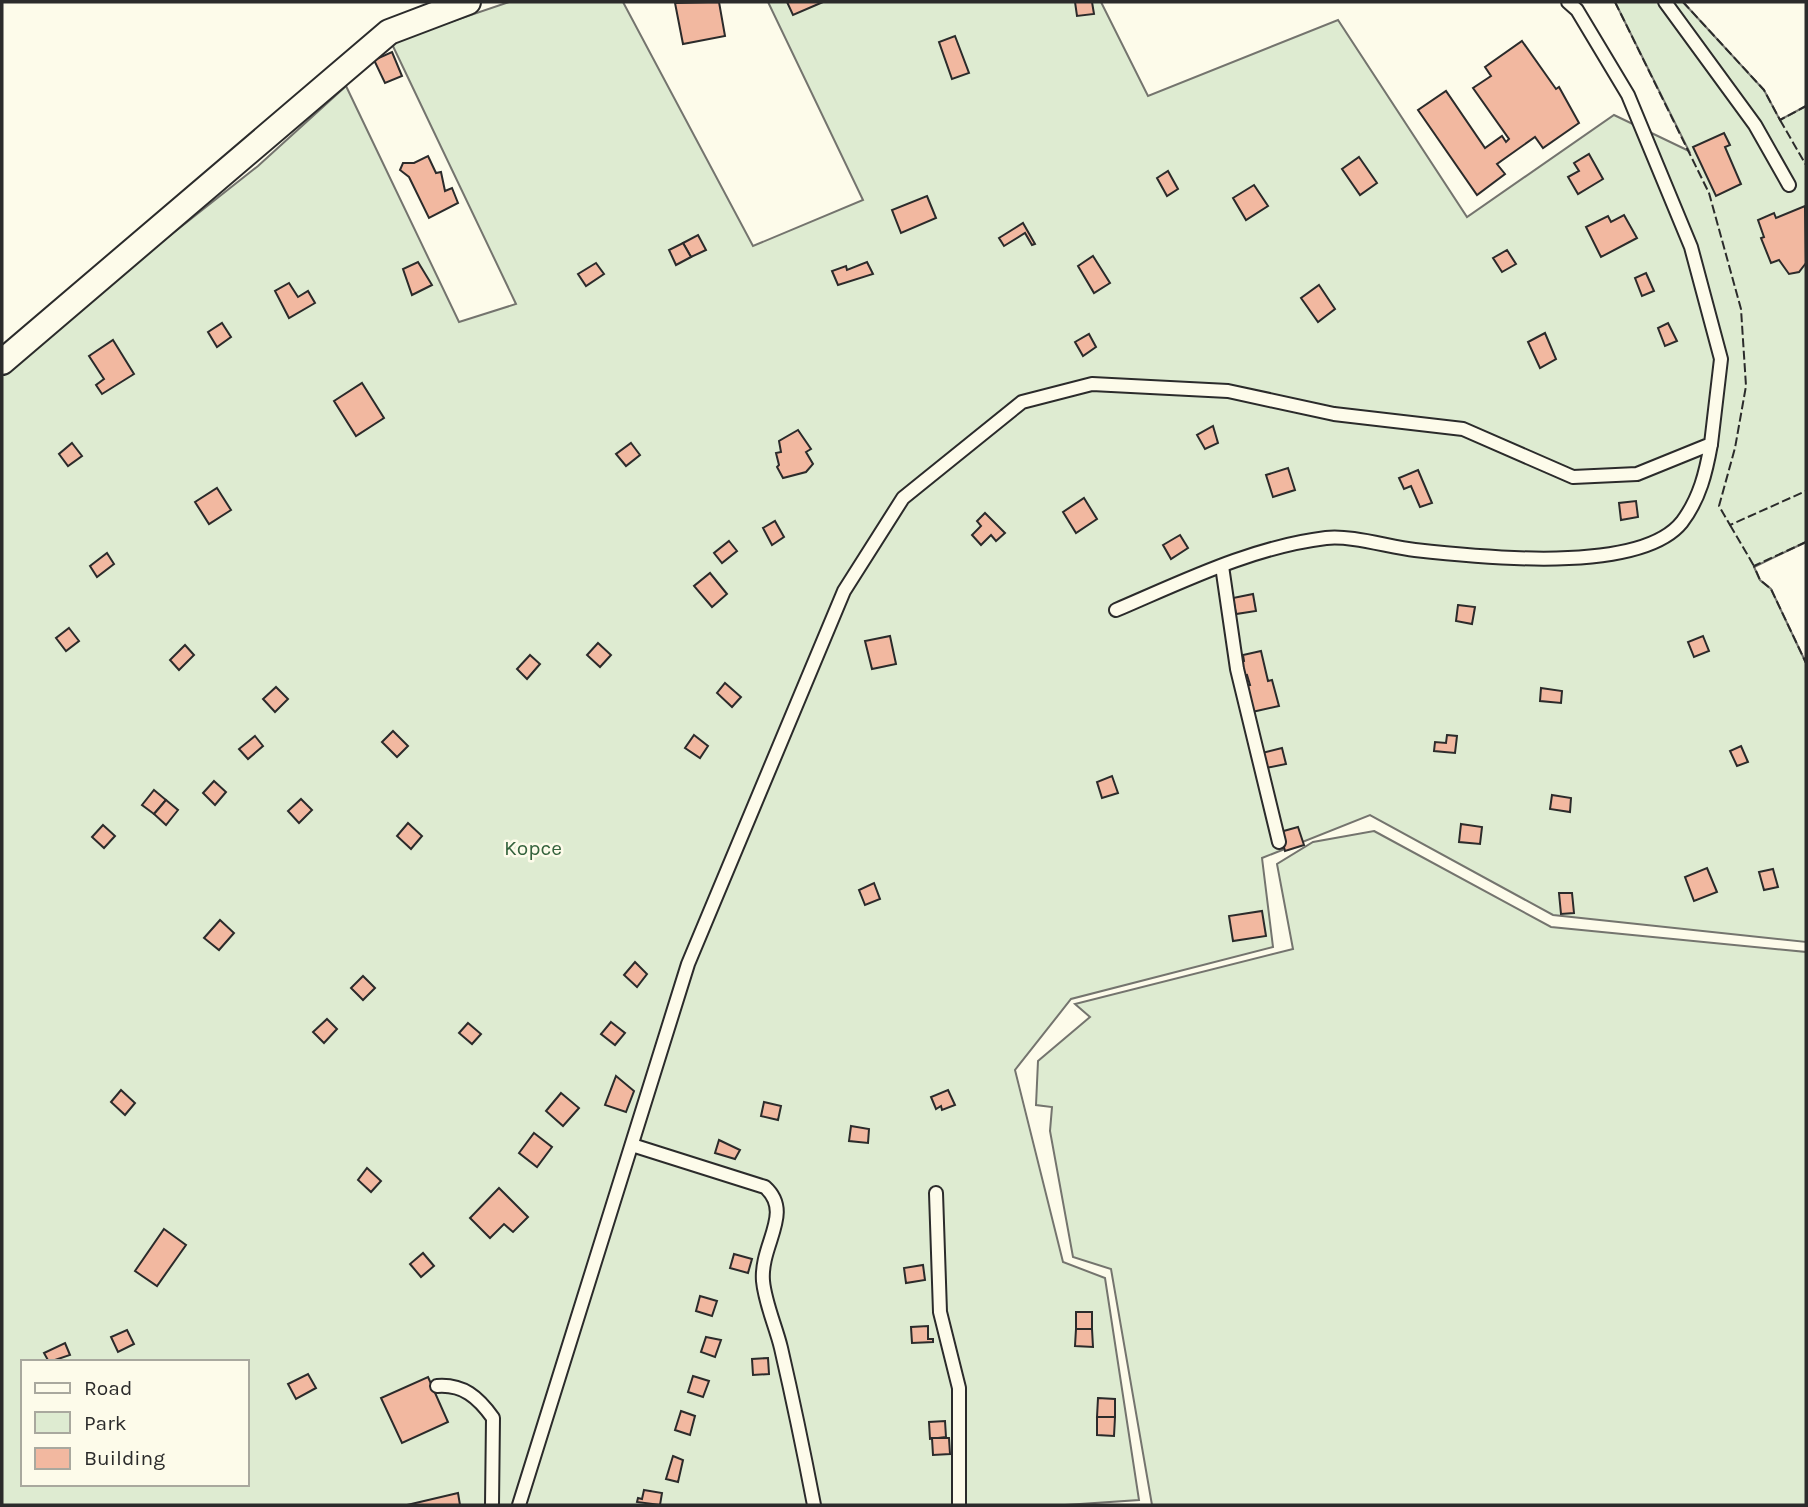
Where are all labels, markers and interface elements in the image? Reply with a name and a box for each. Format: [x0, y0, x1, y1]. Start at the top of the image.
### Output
park label: Kopce [504, 836, 562, 860]
legend [21, 1360, 248, 1486]
text: Road [84, 1376, 132, 1400]
text: Park [84, 1411, 127, 1435]
text: Building [84, 1446, 165, 1470]

